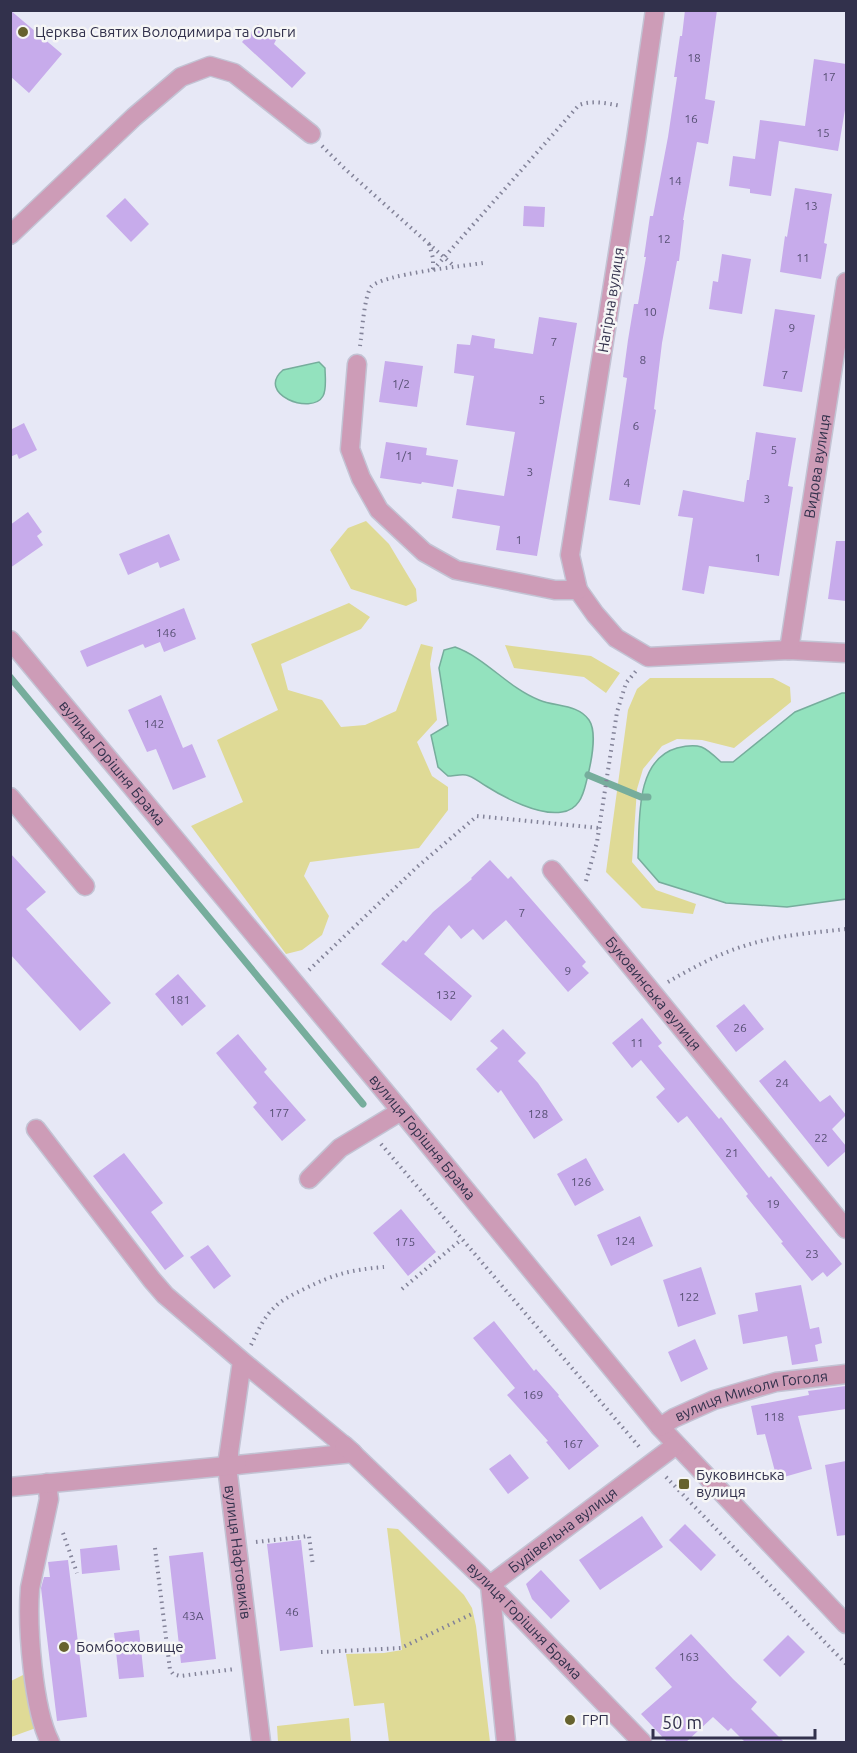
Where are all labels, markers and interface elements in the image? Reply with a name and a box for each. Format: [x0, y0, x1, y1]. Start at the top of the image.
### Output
place label: Церква Святих Володимира та Ольги [35, 23, 296, 40]
marker: Церква Святих Володимира та Ольги [16, 25, 30, 39]
house number: 18 [687, 51, 701, 64]
house number: 17 [822, 70, 836, 83]
house number: 16 [684, 112, 698, 125]
house number: 15 [816, 126, 830, 139]
house number: 14 [668, 174, 682, 187]
house number: 13 [804, 199, 818, 212]
house number: 12 [657, 232, 671, 245]
street label: Нагірна вулиця [594, 246, 627, 354]
house number: 11 [796, 251, 810, 264]
house number: 10 [643, 305, 657, 318]
house number: 9 [789, 321, 795, 334]
house number: 7 [551, 335, 557, 348]
house number: 8 [640, 353, 647, 366]
house number: 7 [782, 368, 788, 381]
house number: 1/2 [392, 377, 410, 390]
house number: 5 [539, 393, 545, 406]
street label: Видова вулиця [801, 413, 833, 519]
house number: 6 [633, 419, 640, 432]
house number: 5 [771, 443, 777, 456]
house number: 1/1 [395, 449, 413, 462]
house number: 3 [527, 465, 533, 478]
house number: 4 [624, 476, 631, 489]
house number: 3 [764, 492, 770, 505]
house number: 1 [516, 533, 522, 546]
house number: 1 [755, 551, 761, 564]
house number: 146 [156, 626, 176, 639]
street label: вулиця Горішня Брама [56, 697, 169, 829]
house number: 142 [144, 717, 164, 730]
house number: 7 [519, 906, 525, 919]
street label: Буковинська вулиця [602, 933, 705, 1054]
house number: 9 [565, 964, 571, 977]
house number: 132 [436, 988, 456, 1001]
house number: 181 [170, 993, 190, 1006]
house number: 26 [733, 1021, 747, 1034]
house number: 11 [630, 1036, 644, 1049]
street label: вулиця Горішня Брама [366, 1071, 479, 1203]
house number: 24 [775, 1076, 789, 1089]
house number: 177 [269, 1106, 289, 1119]
house number: 128 [528, 1107, 548, 1120]
house number: 22 [814, 1131, 828, 1144]
house number: 21 [725, 1146, 739, 1159]
house number: 126 [571, 1175, 591, 1188]
house number: 19 [766, 1197, 780, 1210]
house number: 124 [615, 1234, 635, 1247]
house number: 175 [395, 1235, 415, 1248]
house number: 23 [805, 1247, 819, 1260]
house number: 122 [679, 1290, 699, 1303]
street label: вулиця Миколи Гоголя [672, 1367, 829, 1425]
house number: 169 [523, 1388, 543, 1401]
house number: 118 [764, 1410, 784, 1423]
house number: 167 [563, 1437, 583, 1450]
place label: Буковинська вулиця [696, 1466, 785, 1500]
marker: Буковинська вулиця [677, 1477, 691, 1491]
street label: Будівельна вулиця [505, 1483, 620, 1576]
street label: вулиця Нафтовиків [221, 1484, 255, 1620]
street label: вулиця Горішня Брама [464, 1559, 586, 1683]
house number: 46 [285, 1605, 299, 1618]
house number: 43А [182, 1609, 204, 1622]
place label: Бомбосховище [76, 1638, 184, 1655]
marker: Бомбосховище [57, 1640, 71, 1654]
house number: 163 [679, 1650, 699, 1663]
scale bar [653, 1702, 815, 1740]
place label: ГРП [582, 1711, 609, 1728]
text: 50 m [662, 1712, 702, 1732]
marker: ГРП [563, 1713, 577, 1727]

